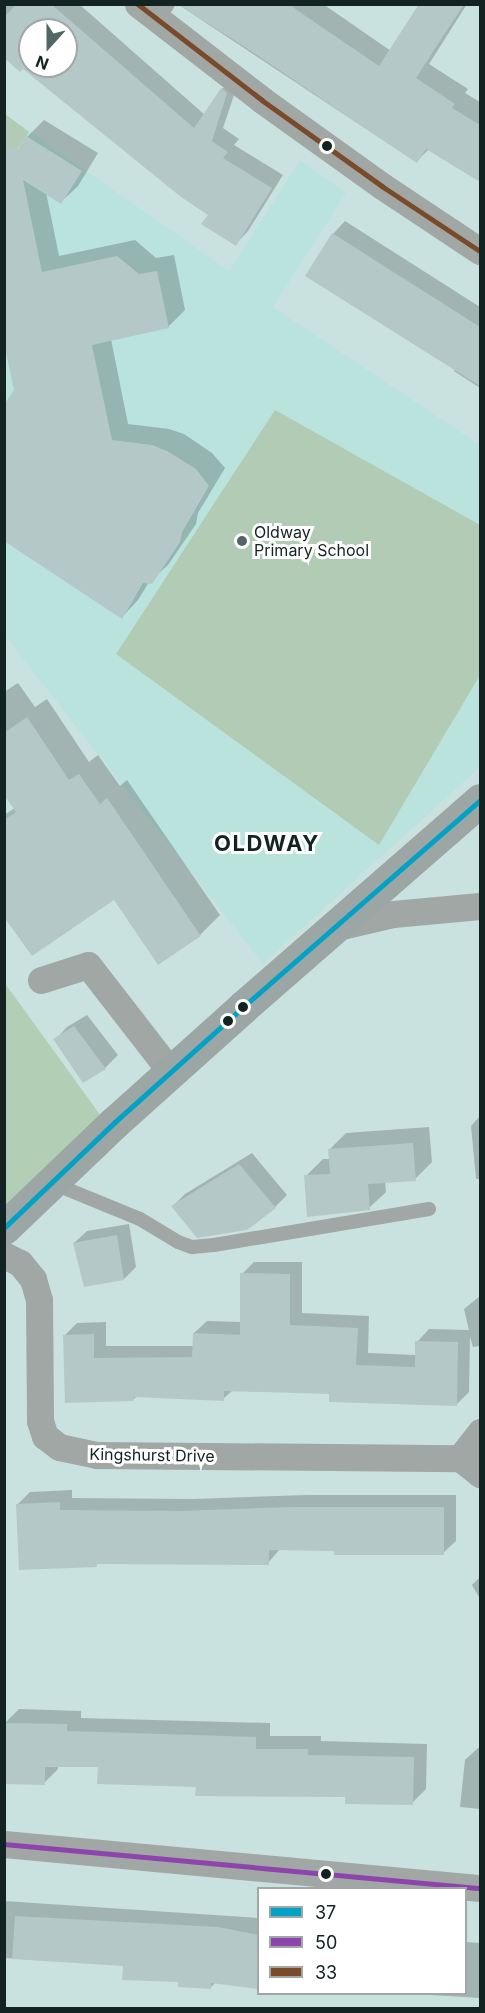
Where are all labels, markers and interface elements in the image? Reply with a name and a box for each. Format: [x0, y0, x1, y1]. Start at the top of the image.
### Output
north arrow [18, 18, 78, 78]
text: N [33, 51, 52, 74]
unlabelled marker [321, 140, 333, 152]
place label: Oldway Primary School [254, 522, 369, 560]
marker: Oldway Primary School [235, 534, 249, 548]
district label: OLDWAY [214, 831, 320, 857]
unlabelled marker [237, 1001, 249, 1013]
unlabelled marker [222, 1015, 234, 1027]
street label: Kingshurst Drive [89, 1444, 215, 1466]
unlabelled marker [320, 1868, 332, 1880]
legend [257, 1887, 467, 1995]
text: 37 [315, 1902, 336, 1923]
text: 50 [315, 1932, 337, 1953]
text: 33 [315, 1962, 337, 1983]

